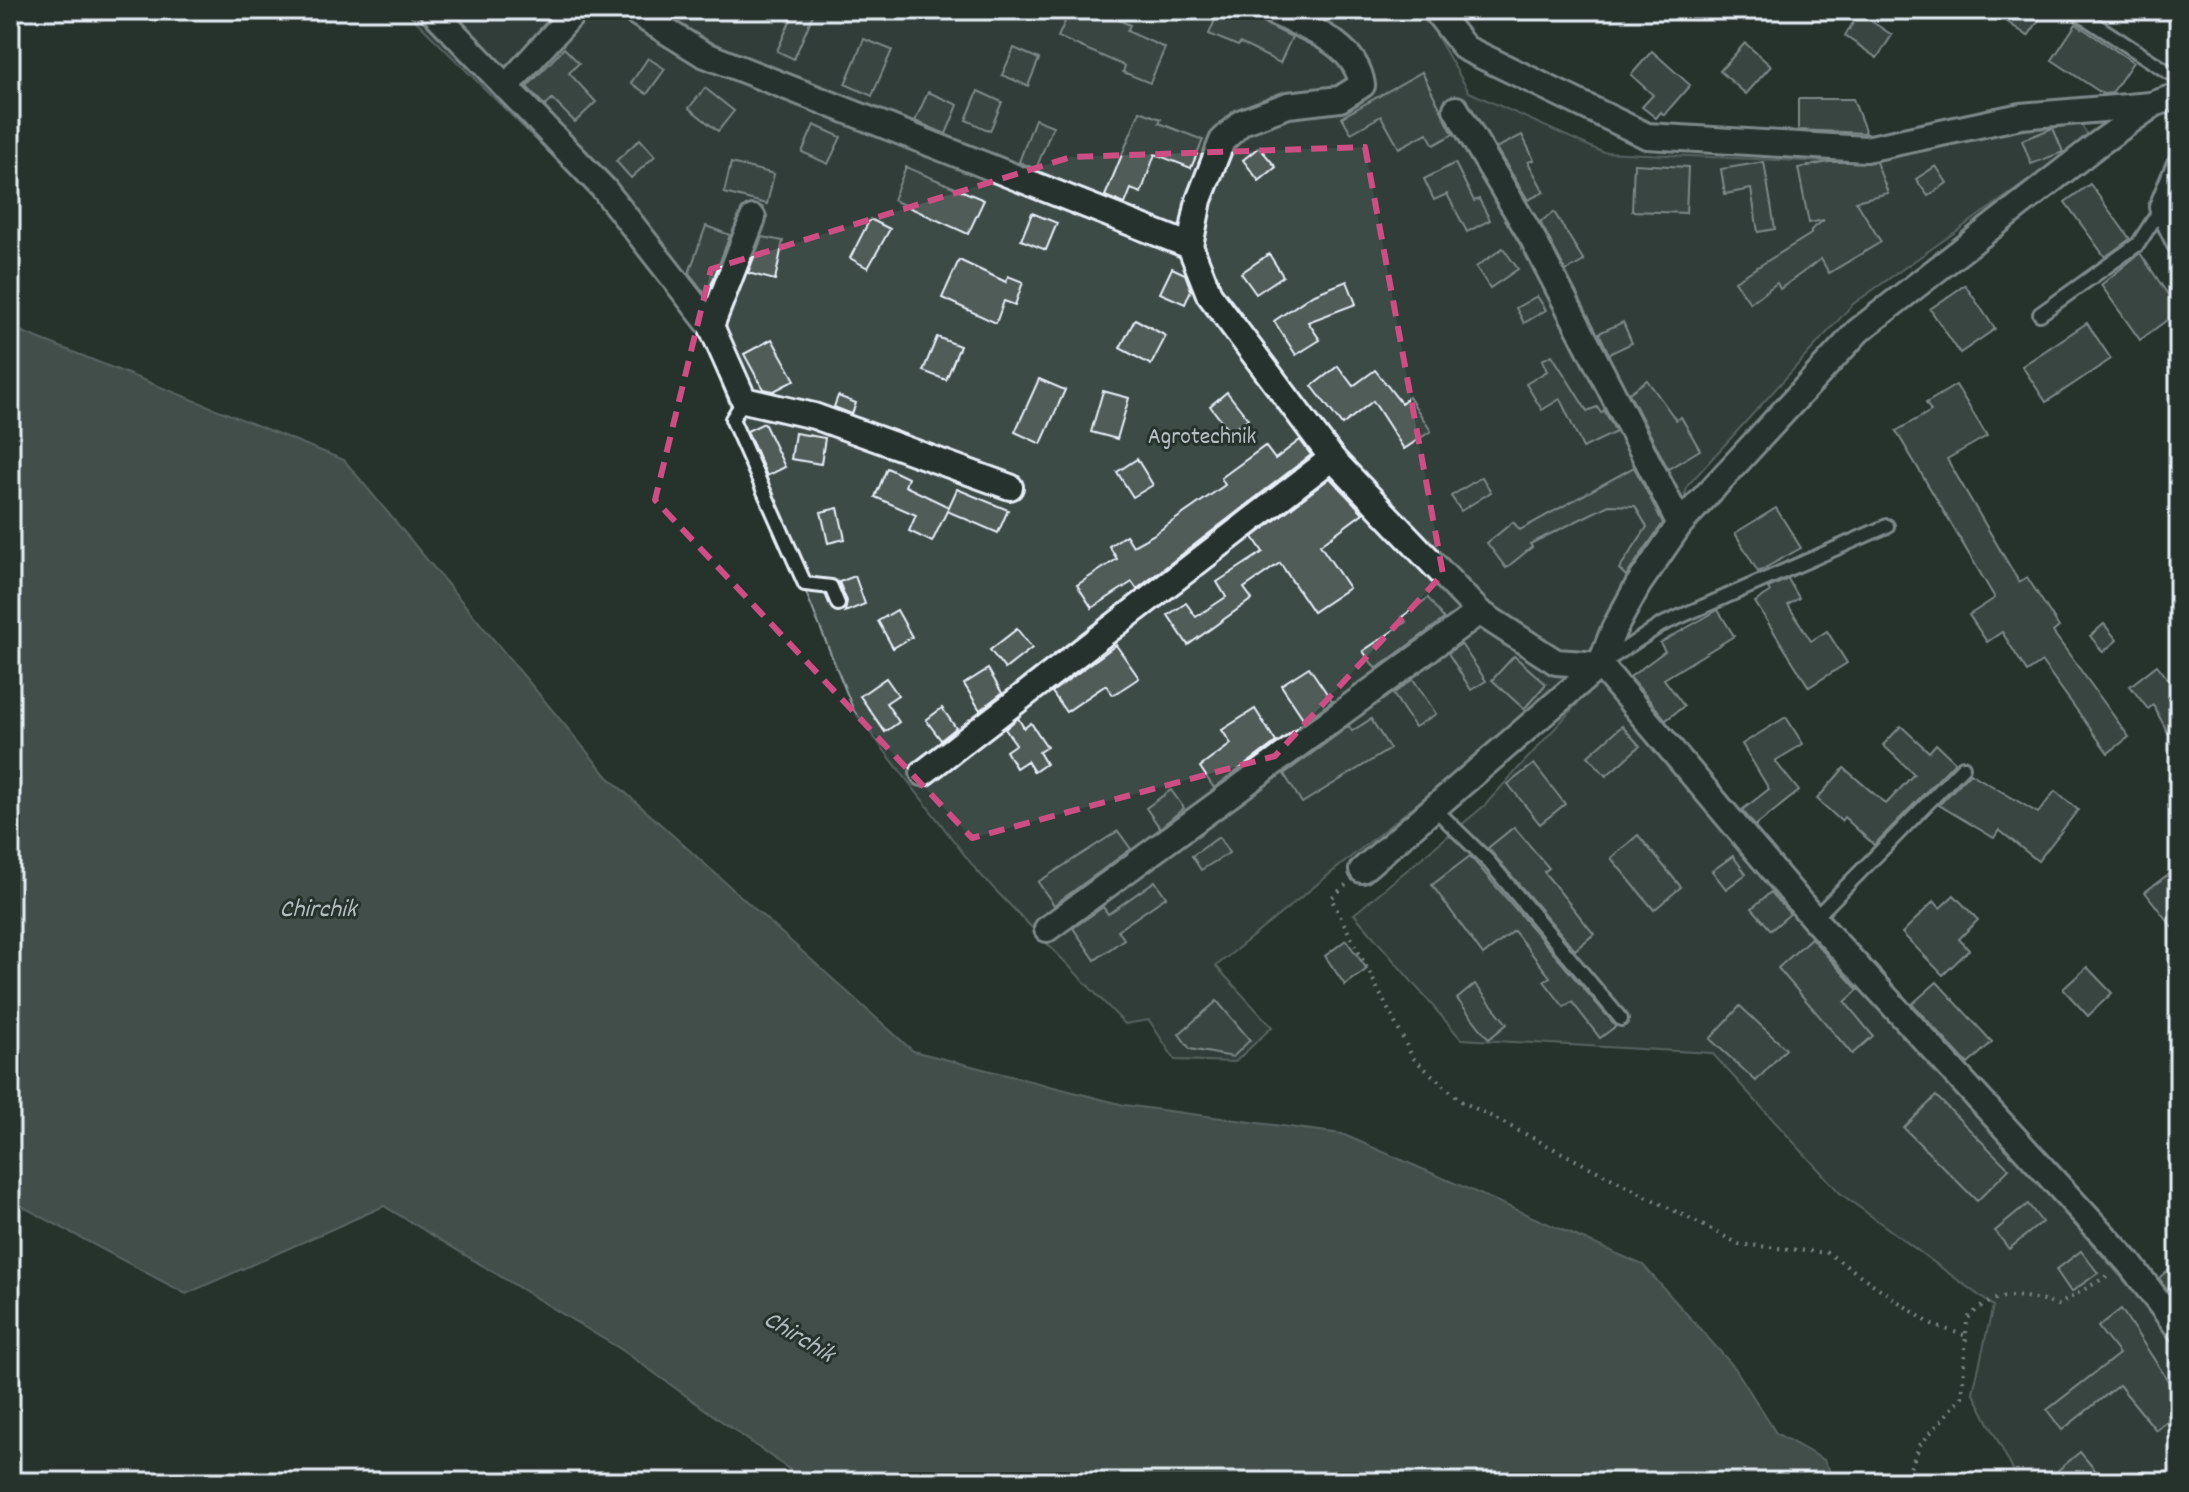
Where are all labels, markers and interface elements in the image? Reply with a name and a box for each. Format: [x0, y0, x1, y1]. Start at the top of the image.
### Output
park label: Agrotechnik [1148, 421, 1256, 455]
water label: Chirchik [280, 892, 359, 929]
water label: Chirchik [756, 1302, 843, 1375]

